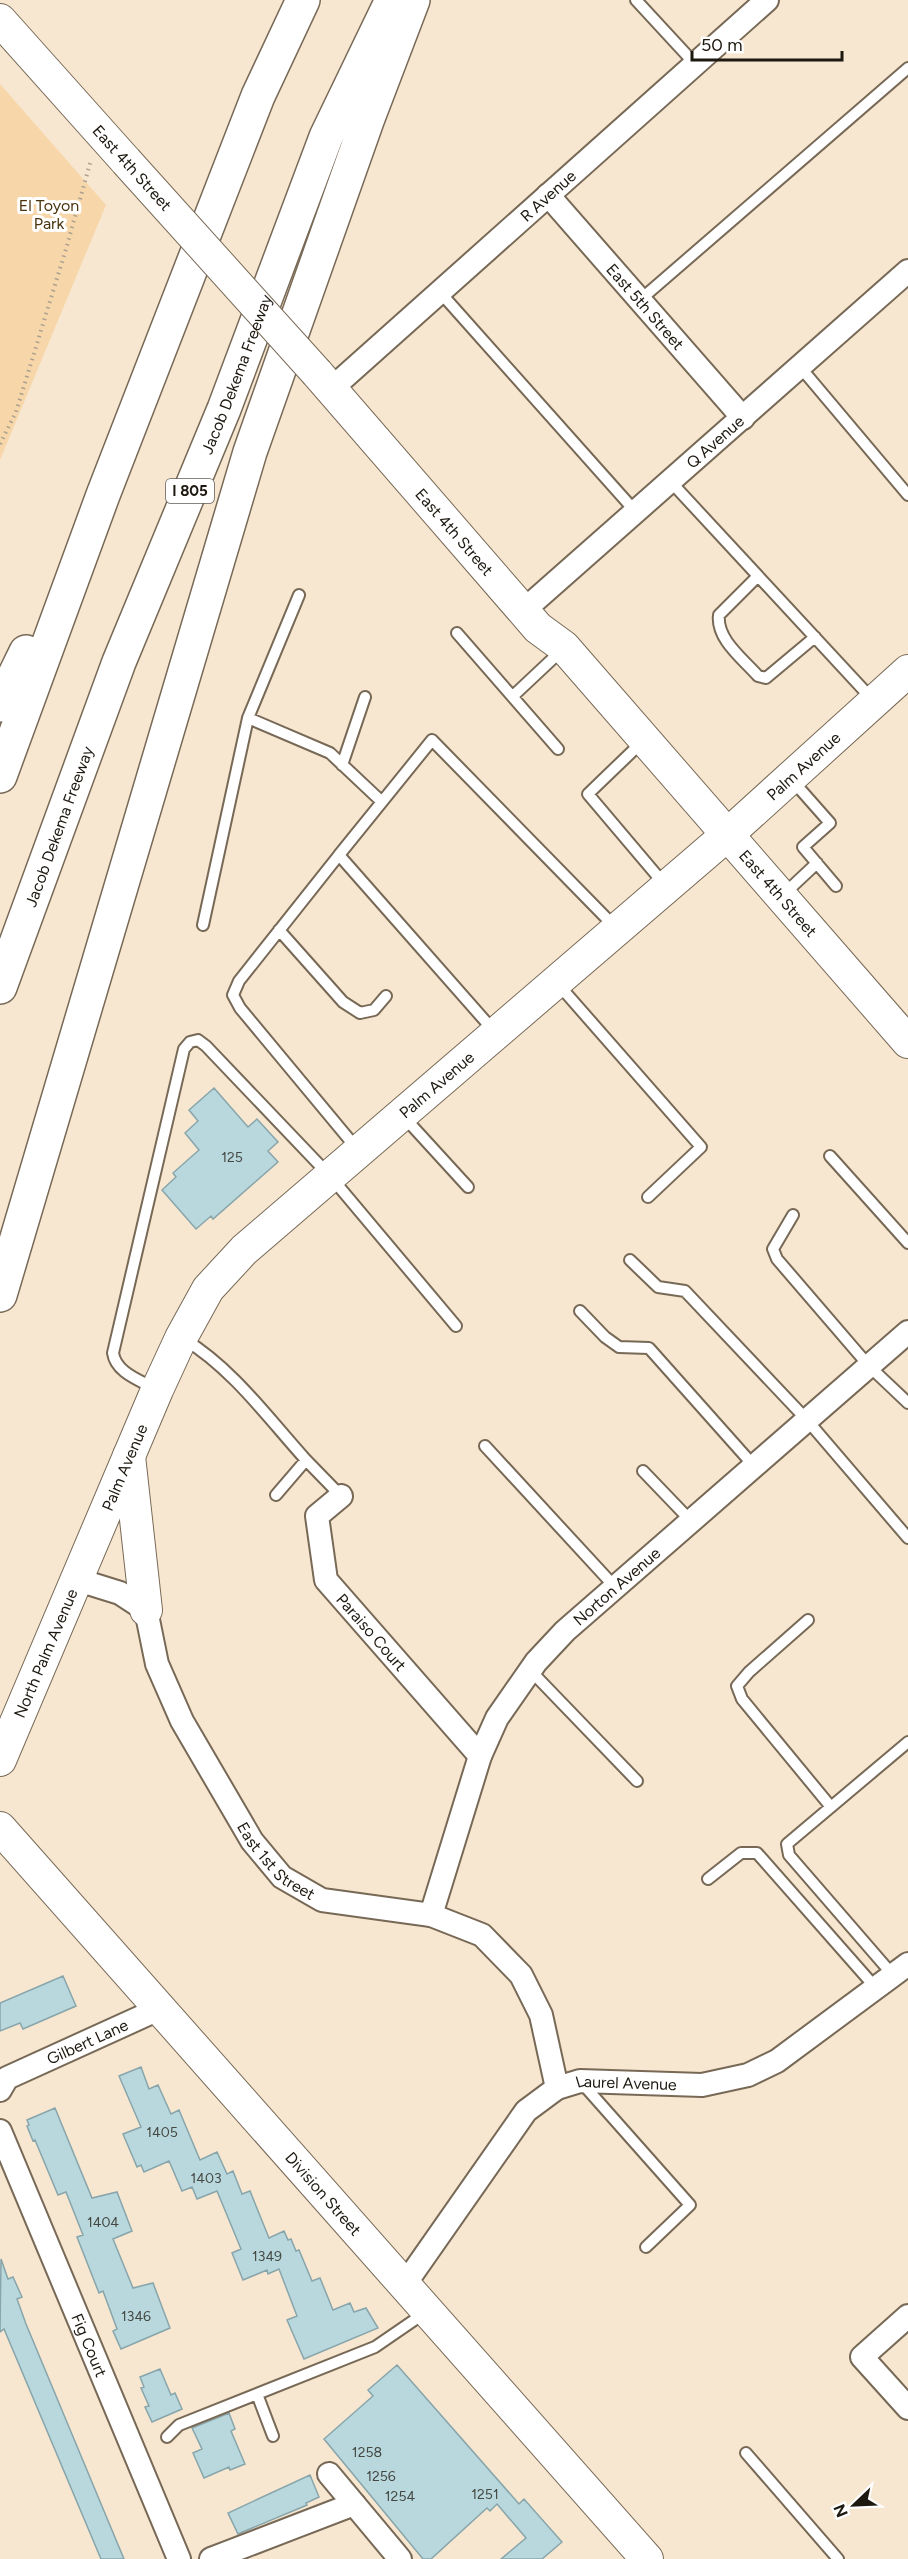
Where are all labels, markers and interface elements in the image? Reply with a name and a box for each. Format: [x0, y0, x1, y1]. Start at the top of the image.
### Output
scale bar [692, 24, 842, 62]
text: 50 m [701, 34, 743, 56]
street label: East 4th Street [89, 121, 175, 215]
street label: R Avenue [516, 166, 580, 225]
park label: El Toyon Park [19, 196, 79, 233]
street label: East 5th Street [603, 259, 688, 353]
street label: Jacob Dekema Freeway [197, 291, 276, 457]
street label: Q Avenue [682, 411, 748, 472]
road number: I 805 [166, 479, 214, 503]
street label: East 4th Street [412, 484, 497, 579]
street label: Palm Avenue [763, 728, 844, 804]
street label: Jacob Dekema Freeway [21, 743, 97, 909]
street label: East 4th Street [735, 846, 821, 940]
street label: Palm Avenue [395, 1047, 478, 1122]
house number: 125 [221, 1149, 243, 1166]
street label: Palm Avenue [97, 1421, 151, 1514]
street label: Norton Avenue [569, 1543, 664, 1629]
street label: North Palm Avenue [9, 1585, 81, 1721]
street label: Paraiso Court [333, 1589, 410, 1675]
street label: East 1st Street [233, 1818, 319, 1904]
street label: Gilbert Lane [44, 2015, 131, 2068]
street label: Laurel Avenue [573, 2071, 677, 2094]
house number: 1405 [146, 2124, 178, 2141]
street label: Division Street [282, 2148, 365, 2239]
house number: 1403 [190, 2170, 222, 2187]
house number: 1404 [87, 2214, 119, 2231]
house number: 1349 [252, 2248, 282, 2265]
house number: 1346 [121, 2308, 151, 2325]
street label: Fig Court [68, 2310, 111, 2380]
house number: 1258 [352, 2444, 382, 2461]
house number: 1256 [366, 2468, 396, 2485]
north arrow [824, 2475, 884, 2535]
house number: 1251 [471, 2486, 499, 2503]
house number: 1254 [385, 2488, 415, 2505]
text: N [829, 2501, 852, 2520]

